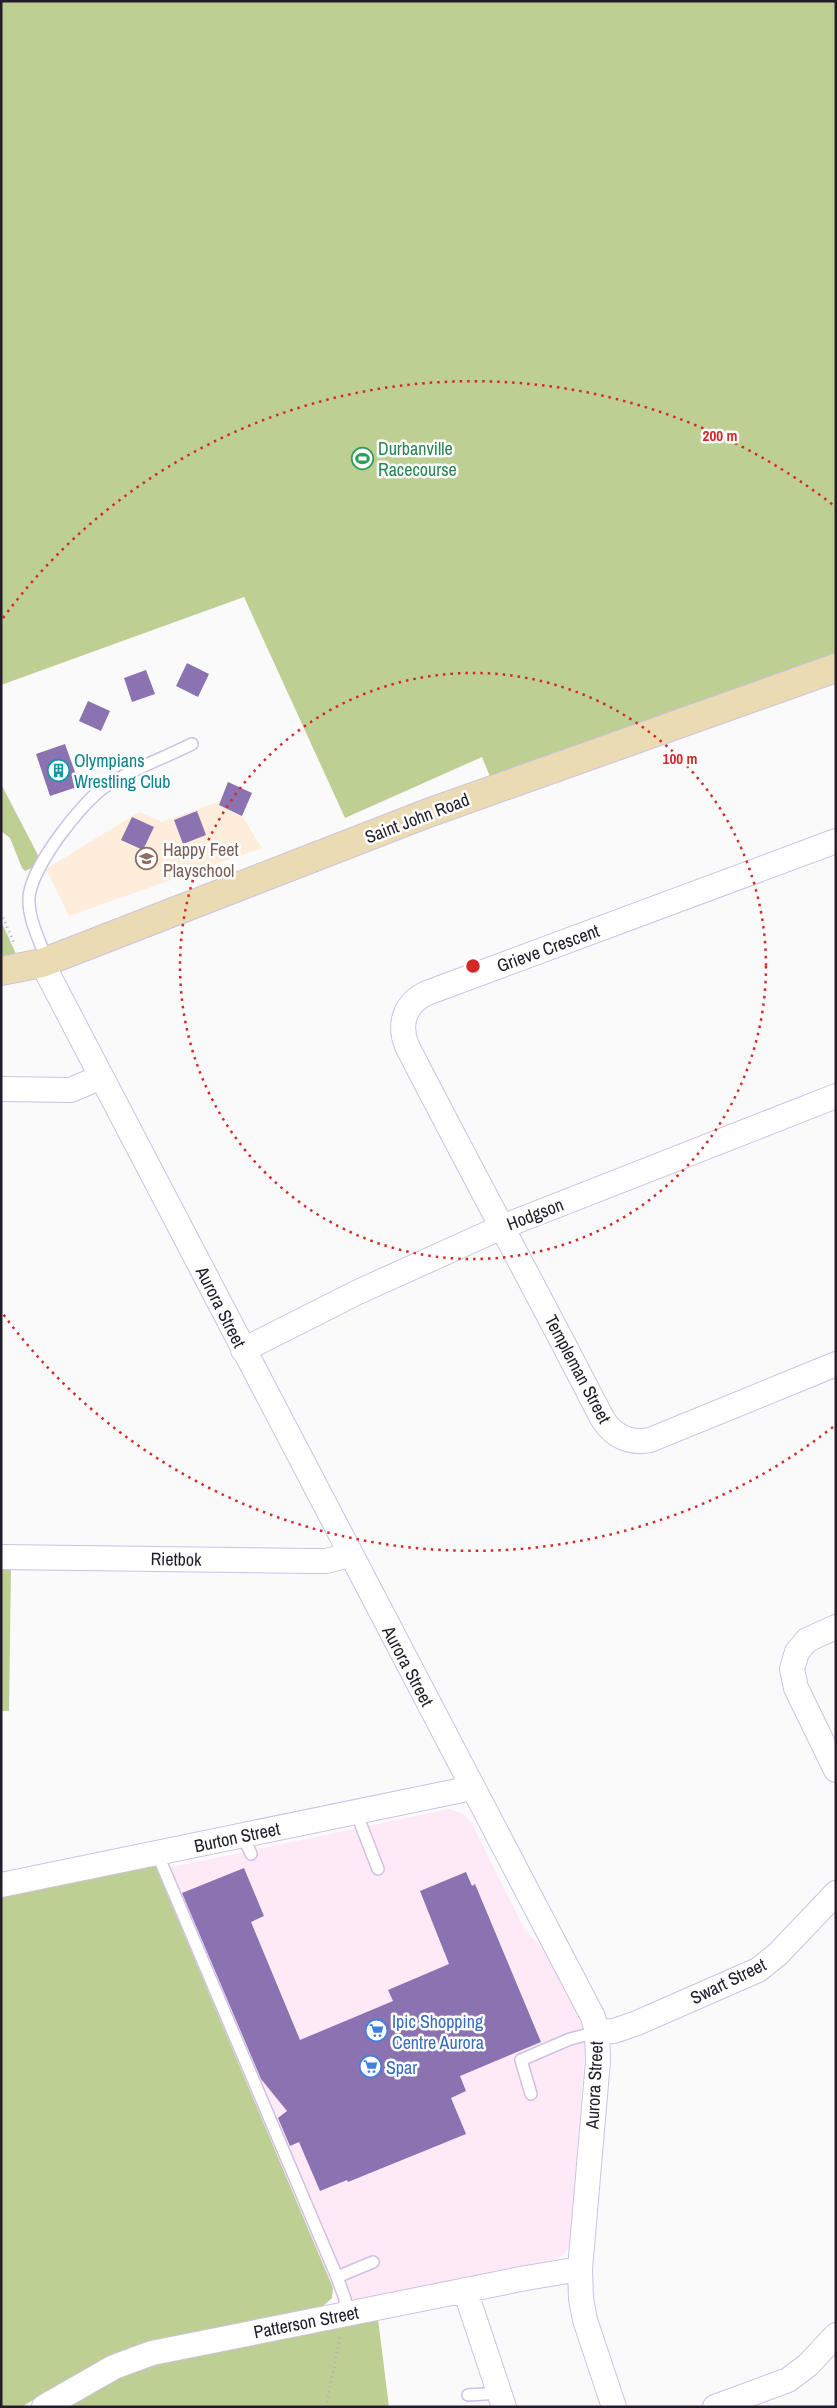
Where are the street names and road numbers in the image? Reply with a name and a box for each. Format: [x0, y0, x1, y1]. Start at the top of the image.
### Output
street label: Saint John Road [361, 787, 473, 849]
street label: Grieve Crescent [493, 918, 603, 978]
street label: Hodgson [503, 1192, 567, 1236]
street label: Aurora Street [189, 1261, 252, 1352]
street label: Templeman Street [539, 1310, 617, 1428]
street label: Rietbok [150, 1546, 202, 1572]
street label: Aurora Street [376, 1620, 440, 1711]
street label: Burton Street [192, 1816, 282, 1858]
street label: Swart Street [686, 1952, 770, 2010]
street label: Aurora Street [579, 2041, 609, 2130]
street label: Patterson Street [251, 2300, 361, 2344]

